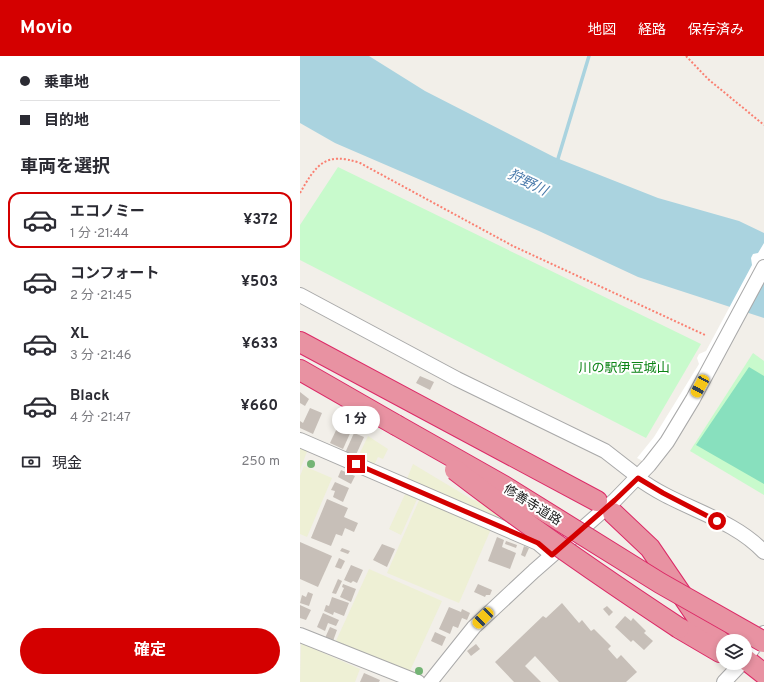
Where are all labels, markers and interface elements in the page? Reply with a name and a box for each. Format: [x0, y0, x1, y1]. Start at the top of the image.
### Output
text: Movio [20, 16, 73, 40]
text: 地図 [588, 22, 616, 39]
text: 経路 [638, 22, 666, 39]
text: 保存済み [688, 22, 744, 39]
text: 乗車地 [44, 74, 89, 93]
text: 目的地 [44, 112, 89, 131]
text: 車両を選択 [20, 156, 110, 179]
water label: 狩野川 [505, 167, 552, 201]
icon: car [22, 202, 58, 238]
text: エコノミー [70, 203, 145, 222]
text: ¥372 [243, 211, 278, 230]
text: 1 分 · 21:44 [70, 226, 129, 242]
icon: car [22, 264, 58, 300]
text: コンフォート [70, 265, 160, 284]
text: ¥503 [241, 273, 278, 292]
text: 2 分 · 21:45 [70, 288, 132, 304]
text: XL [70, 325, 88, 344]
icon: car [22, 326, 58, 362]
text: ¥633 [242, 335, 278, 354]
text: 3 分 · 21:46 [70, 348, 132, 364]
park label: 川の駅伊豆城山 [578, 361, 670, 377]
car [689, 373, 711, 399]
text: Black [70, 387, 110, 406]
icon: car [22, 388, 58, 424]
text: ¥660 [241, 397, 278, 416]
callout: 1 分 [332, 406, 380, 434]
text: 4 分 · 21:47 [70, 410, 131, 426]
text: 1 分 [345, 412, 367, 428]
icon: cash [20, 451, 42, 473]
text: 250 m [242, 454, 280, 470]
text: 現金 [52, 455, 82, 474]
route end [347, 455, 365, 473]
street label: 修善寺道路 [500, 482, 564, 530]
route start [708, 512, 726, 530]
car [470, 605, 496, 631]
button: 確定 [20, 628, 280, 674]
map controls [716, 634, 752, 670]
button: layers [716, 634, 752, 670]

